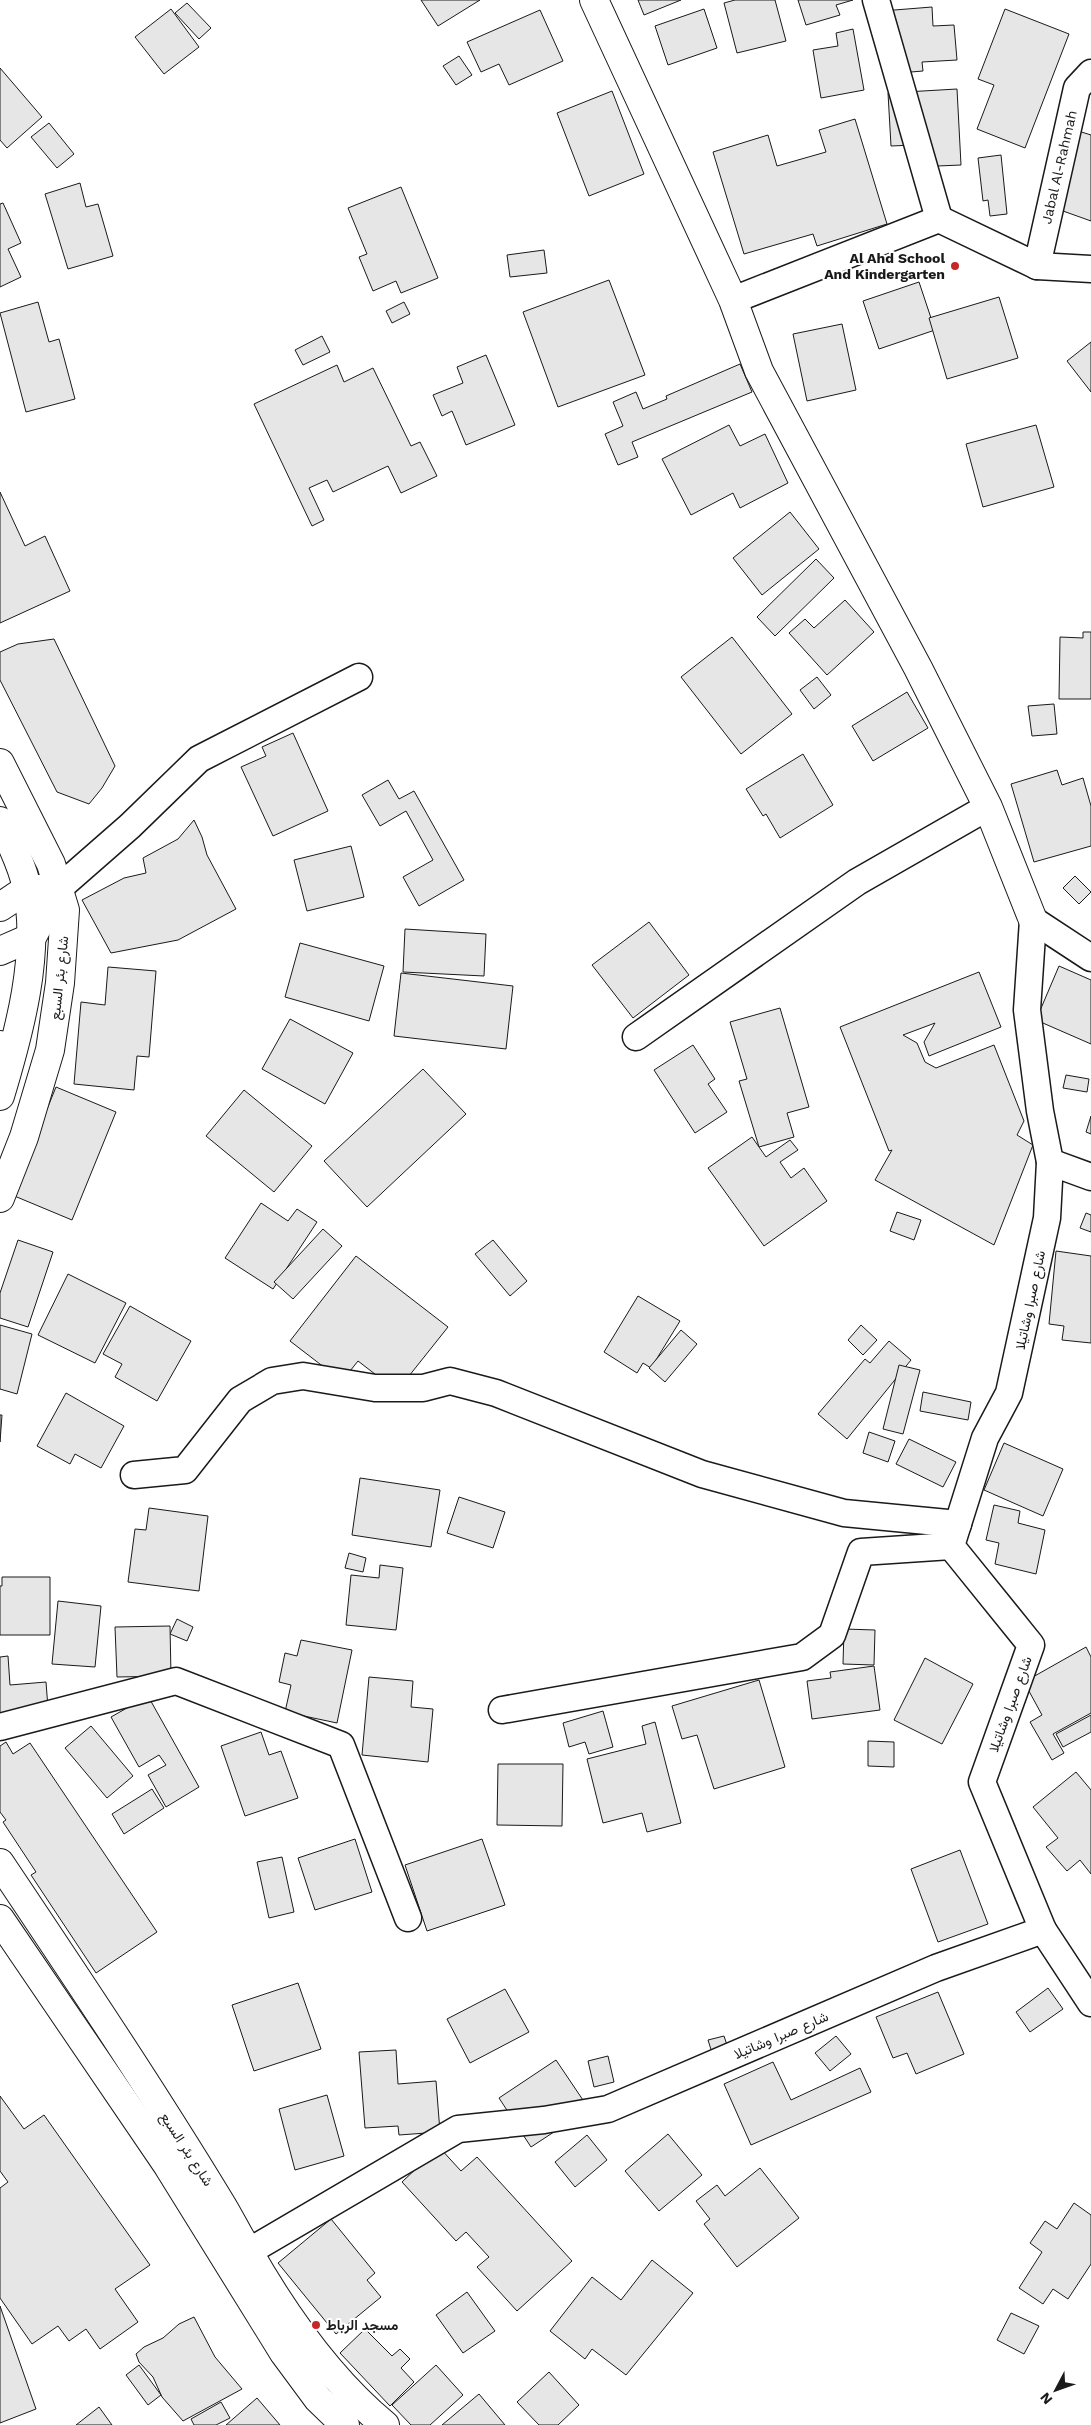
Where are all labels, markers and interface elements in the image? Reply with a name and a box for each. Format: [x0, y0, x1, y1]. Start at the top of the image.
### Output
street label: Jabal Al-Rahmah [1038, 109, 1080, 225]
place label: Al Ahd School And Kindergarten [824, 250, 945, 282]
marker: Al Ahd School And Kindergarten [949, 260, 961, 272]
street label: شارع بئر السبع [47, 935, 74, 1021]
street label: شارع صبرا وشاتيلا [1012, 1249, 1051, 1352]
street label: شارع صبرا وشاتيلا [985, 1654, 1038, 1755]
street label: شارع صبرا وشاتيلا [732, 2008, 832, 2065]
street label: شارع بئر السبع [155, 2109, 217, 2190]
place label: مسجد الرباط [326, 2317, 399, 2334]
marker: مسجد الرباط [310, 2319, 322, 2331]
north arrow [1031, 2365, 1081, 2415]
text: N [1037, 2389, 1056, 2408]

